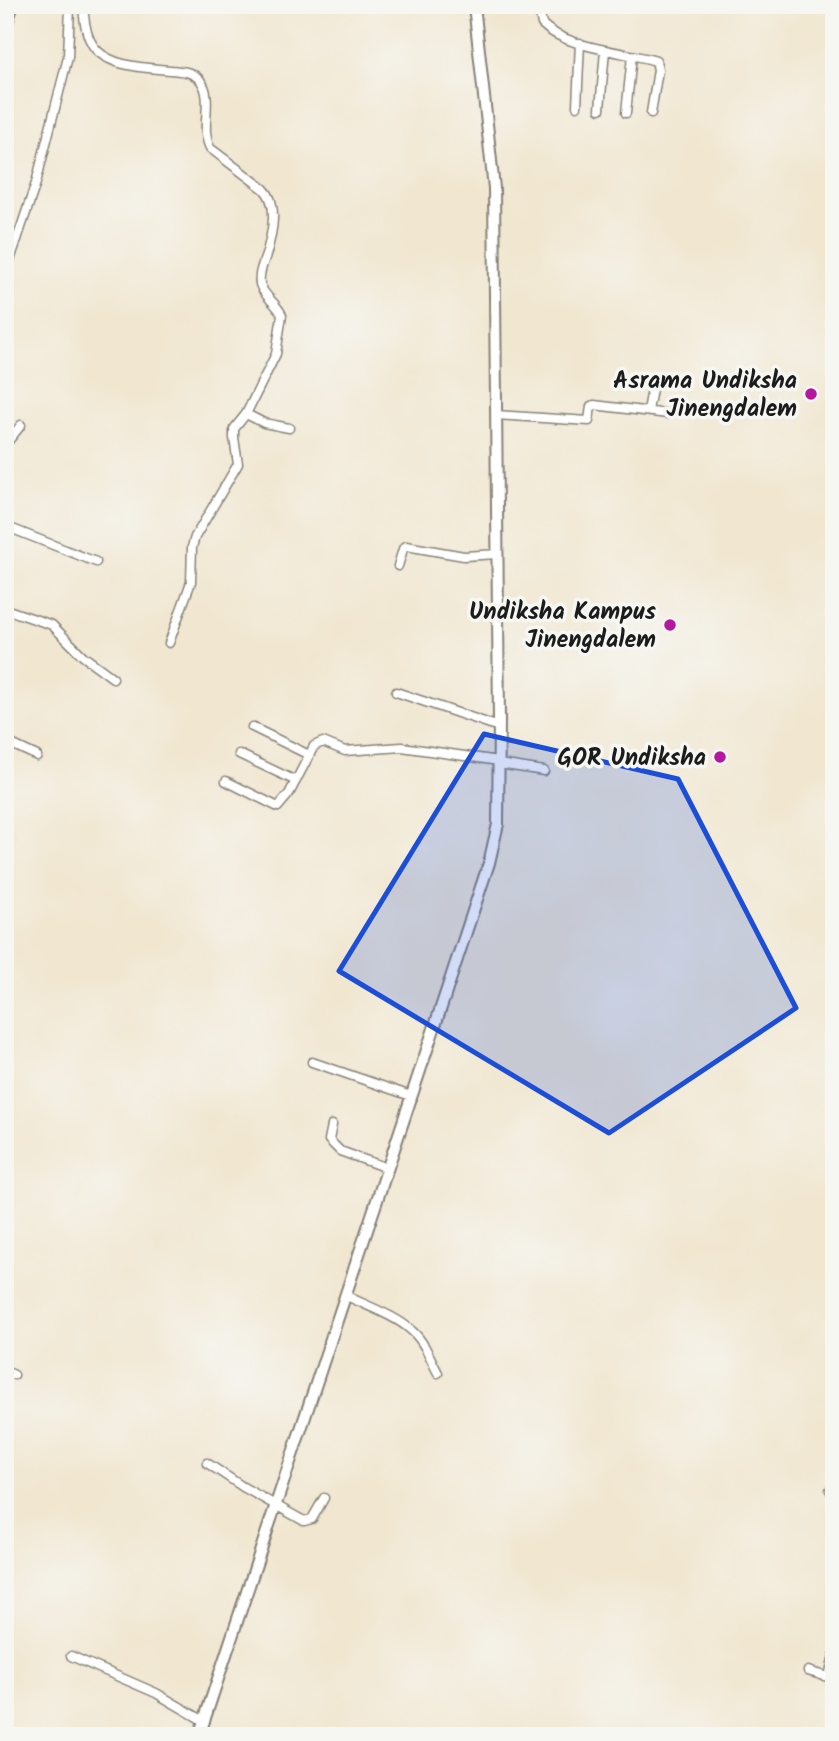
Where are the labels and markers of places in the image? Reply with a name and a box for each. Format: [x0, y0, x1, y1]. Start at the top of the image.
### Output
place label: Asrama Undiksha Jinengdalem [613, 362, 797, 429]
marker: Asrama Undiksha Jinengdalem [803, 386, 819, 402]
place label: Undiksha Kampus Jinengdalem [469, 593, 656, 660]
marker: Undiksha Kampus Jinengdalem [662, 617, 678, 633]
place label: GOR Undiksha [558, 739, 706, 778]
marker: GOR Undiksha [712, 749, 728, 765]

